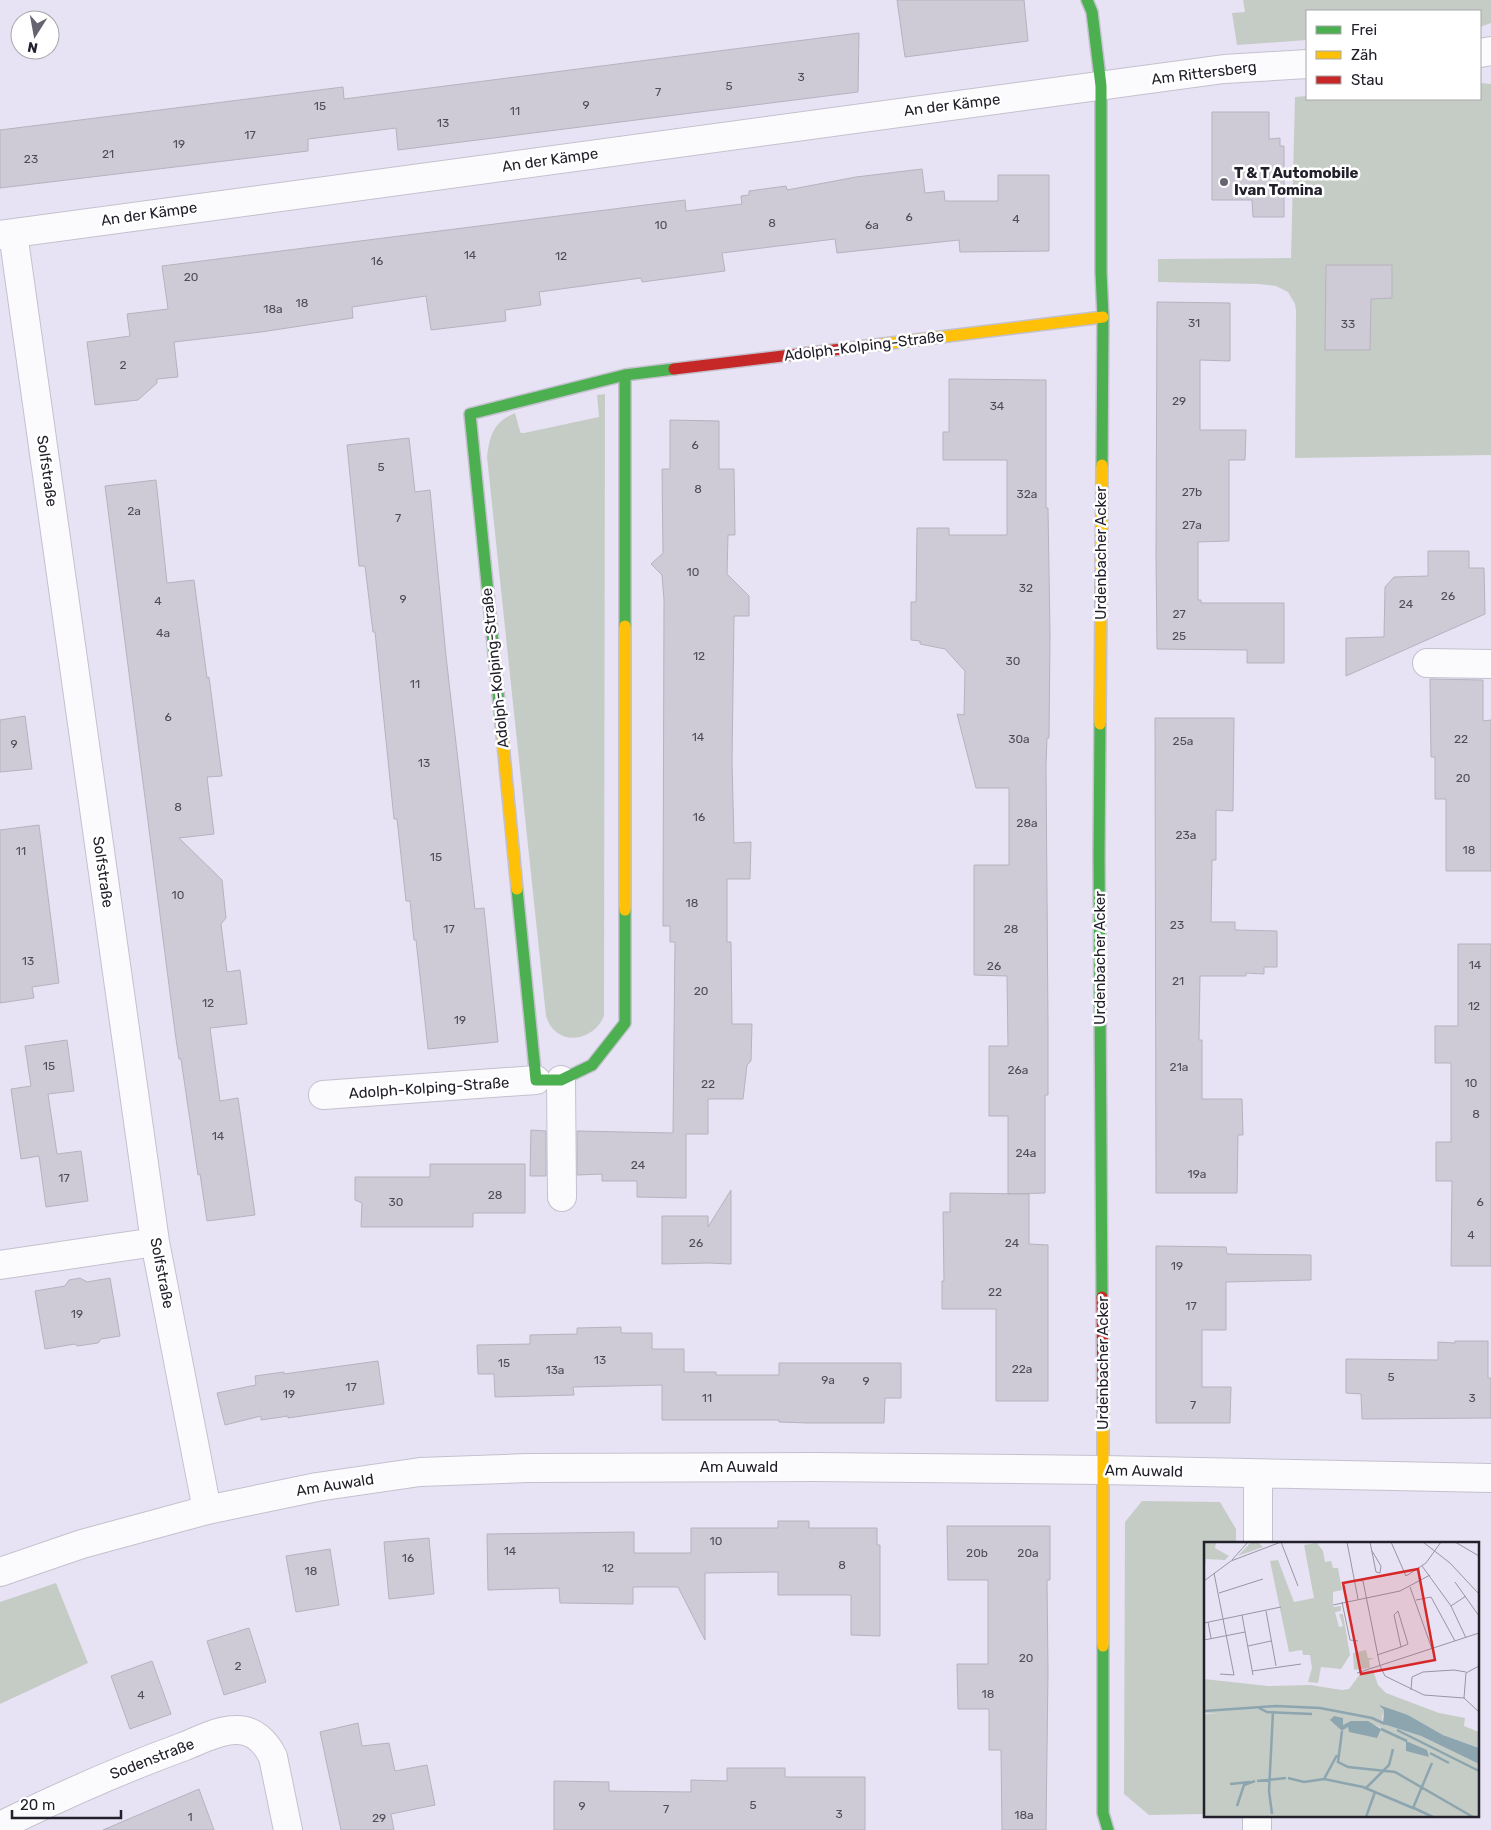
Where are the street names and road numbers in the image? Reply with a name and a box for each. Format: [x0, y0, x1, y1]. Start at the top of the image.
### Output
street label: Am Rittersberg [1150, 58, 1258, 88]
street label: An der Kämpe [903, 90, 1001, 120]
street label: An der Kämpe [501, 144, 599, 176]
street label: An der Kämpe [100, 198, 198, 230]
street label: Adolph-Kolping-Straße [783, 327, 945, 365]
street label: Solfstraße [33, 434, 61, 508]
street label: Urdenbacher Acker [1092, 486, 1110, 620]
street label: Adolph-Kolping-Straße [478, 587, 512, 749]
street label: Solfstraße [89, 835, 117, 909]
street label: Urdenbacher Acker [1091, 891, 1109, 1025]
street label: Adolph-Kolping-Straße [348, 1073, 510, 1103]
street label: Solfstraße [146, 1236, 178, 1310]
street label: Urdenbacher Acker [1094, 1296, 1112, 1430]
street label: Am Auwald [700, 1458, 778, 1476]
street label: Am Auwald [1105, 1461, 1183, 1481]
street label: Am Auwald [295, 1470, 375, 1500]
street label: Sodenstraße [107, 1735, 197, 1783]

